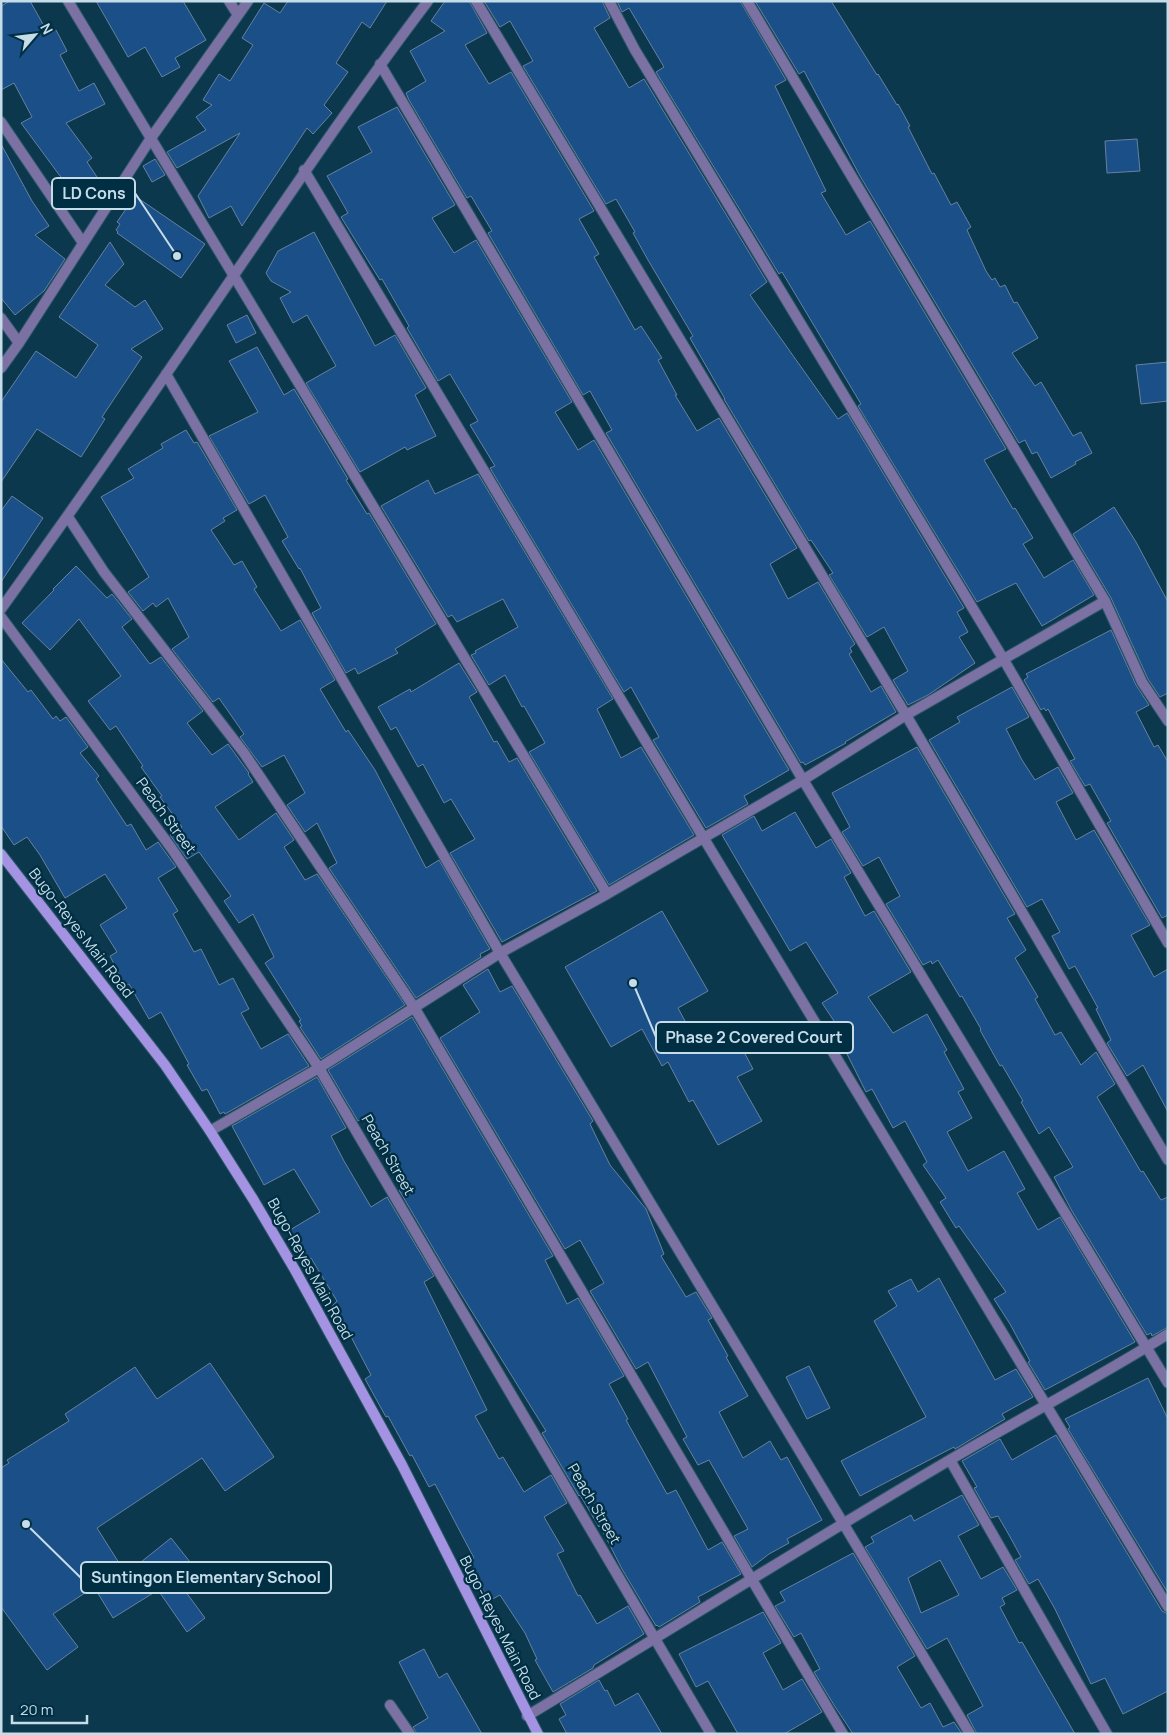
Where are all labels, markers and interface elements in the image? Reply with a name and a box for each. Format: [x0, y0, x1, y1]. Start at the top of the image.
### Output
north arrow [10, 10, 60, 60]
text: N [36, 20, 58, 38]
callout: LD Cons [52, 178, 135, 209]
text: LD Cons [62, 182, 126, 204]
street label: Peach Street [131, 773, 201, 858]
street label: Bugo-Reyes Main Road [24, 863, 139, 1002]
callout: Phase 2 Covered Court [656, 1022, 853, 1053]
text: Phase 2 Covered Court [665, 1026, 843, 1048]
street label: Peach Street [357, 1110, 420, 1199]
street label: Bugo-Reyes Main Road [263, 1194, 358, 1344]
street label: Peach Street [563, 1459, 626, 1548]
street label: Bugo-Reyes Main Road [455, 1552, 546, 1704]
callout: Suntingon Elementary School [81, 1562, 331, 1593]
text: Suntingon Elementary School [91, 1566, 321, 1588]
scale bar [12, 1692, 88, 1724]
text: 20 m [20, 1699, 53, 1720]

